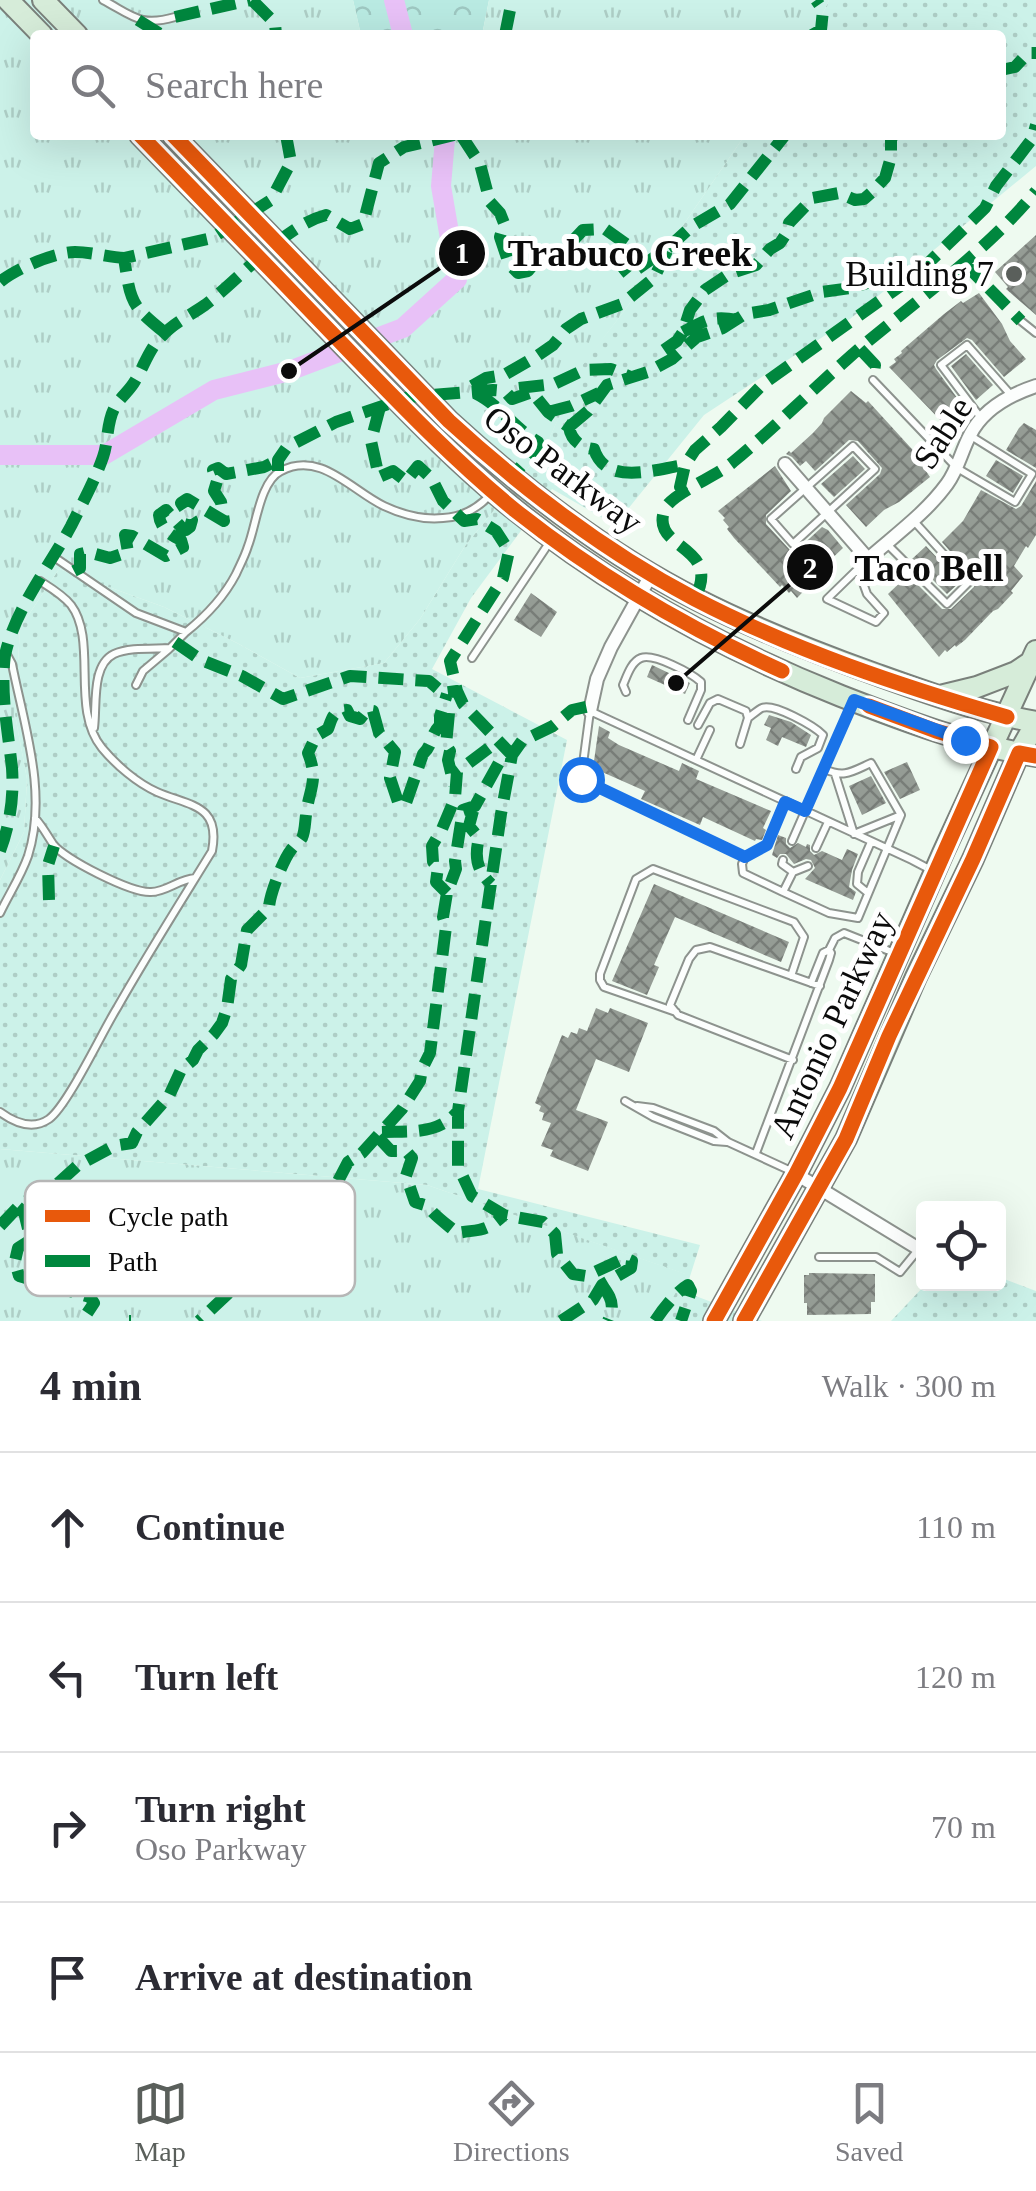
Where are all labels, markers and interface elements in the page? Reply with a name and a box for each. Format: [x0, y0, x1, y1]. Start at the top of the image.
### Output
search box [30, 30, 1006, 140]
icon: search [65, 58, 120, 113]
text: Search here [145, 64, 323, 106]
callout: Trabuco Creek [437, 219, 772, 287]
text: Trabuco Creek [508, 232, 753, 274]
text: 1 [455, 236, 470, 269]
place label: Building 7 [845, 255, 994, 294]
marker: Building 7 [1003, 263, 1025, 285]
street label: Sable [905, 390, 981, 476]
street label: Oso Parkway [476, 398, 650, 542]
callout: Taco Bell [785, 533, 1024, 601]
text: Taco Bell [854, 547, 1004, 589]
text: 2 [803, 551, 818, 584]
route end [943, 718, 989, 764]
route start [559, 757, 605, 803]
street label: Antonio Parkway [762, 905, 902, 1145]
legend [25, 1181, 355, 1296]
text: Cycle path [108, 1201, 229, 1232]
map controls [916, 1201, 1006, 1291]
button: locate [916, 1201, 1006, 1291]
text: Path [108, 1246, 158, 1277]
text: 4 min [40, 1363, 142, 1409]
text: Walk · 300 m [822, 1368, 996, 1404]
icon: ahead [40, 1500, 95, 1555]
text: Continue [135, 1506, 285, 1548]
text: 110 m [916, 1509, 996, 1545]
icon: left [40, 1650, 95, 1705]
text: Turn left [135, 1656, 278, 1698]
text: 120 m [915, 1659, 996, 1695]
text: Turn right [135, 1788, 306, 1830]
icon: right [40, 1800, 95, 1855]
text: 70 m [931, 1809, 996, 1845]
text: Oso Parkway [135, 1831, 307, 1867]
icon: arrive [40, 1950, 95, 2005]
text: Arrive at destination [135, 1956, 473, 1998]
tab: Map [133, 2076, 188, 2168]
tab: Directions [453, 2076, 570, 2168]
tab: Saved [835, 2076, 903, 2168]

